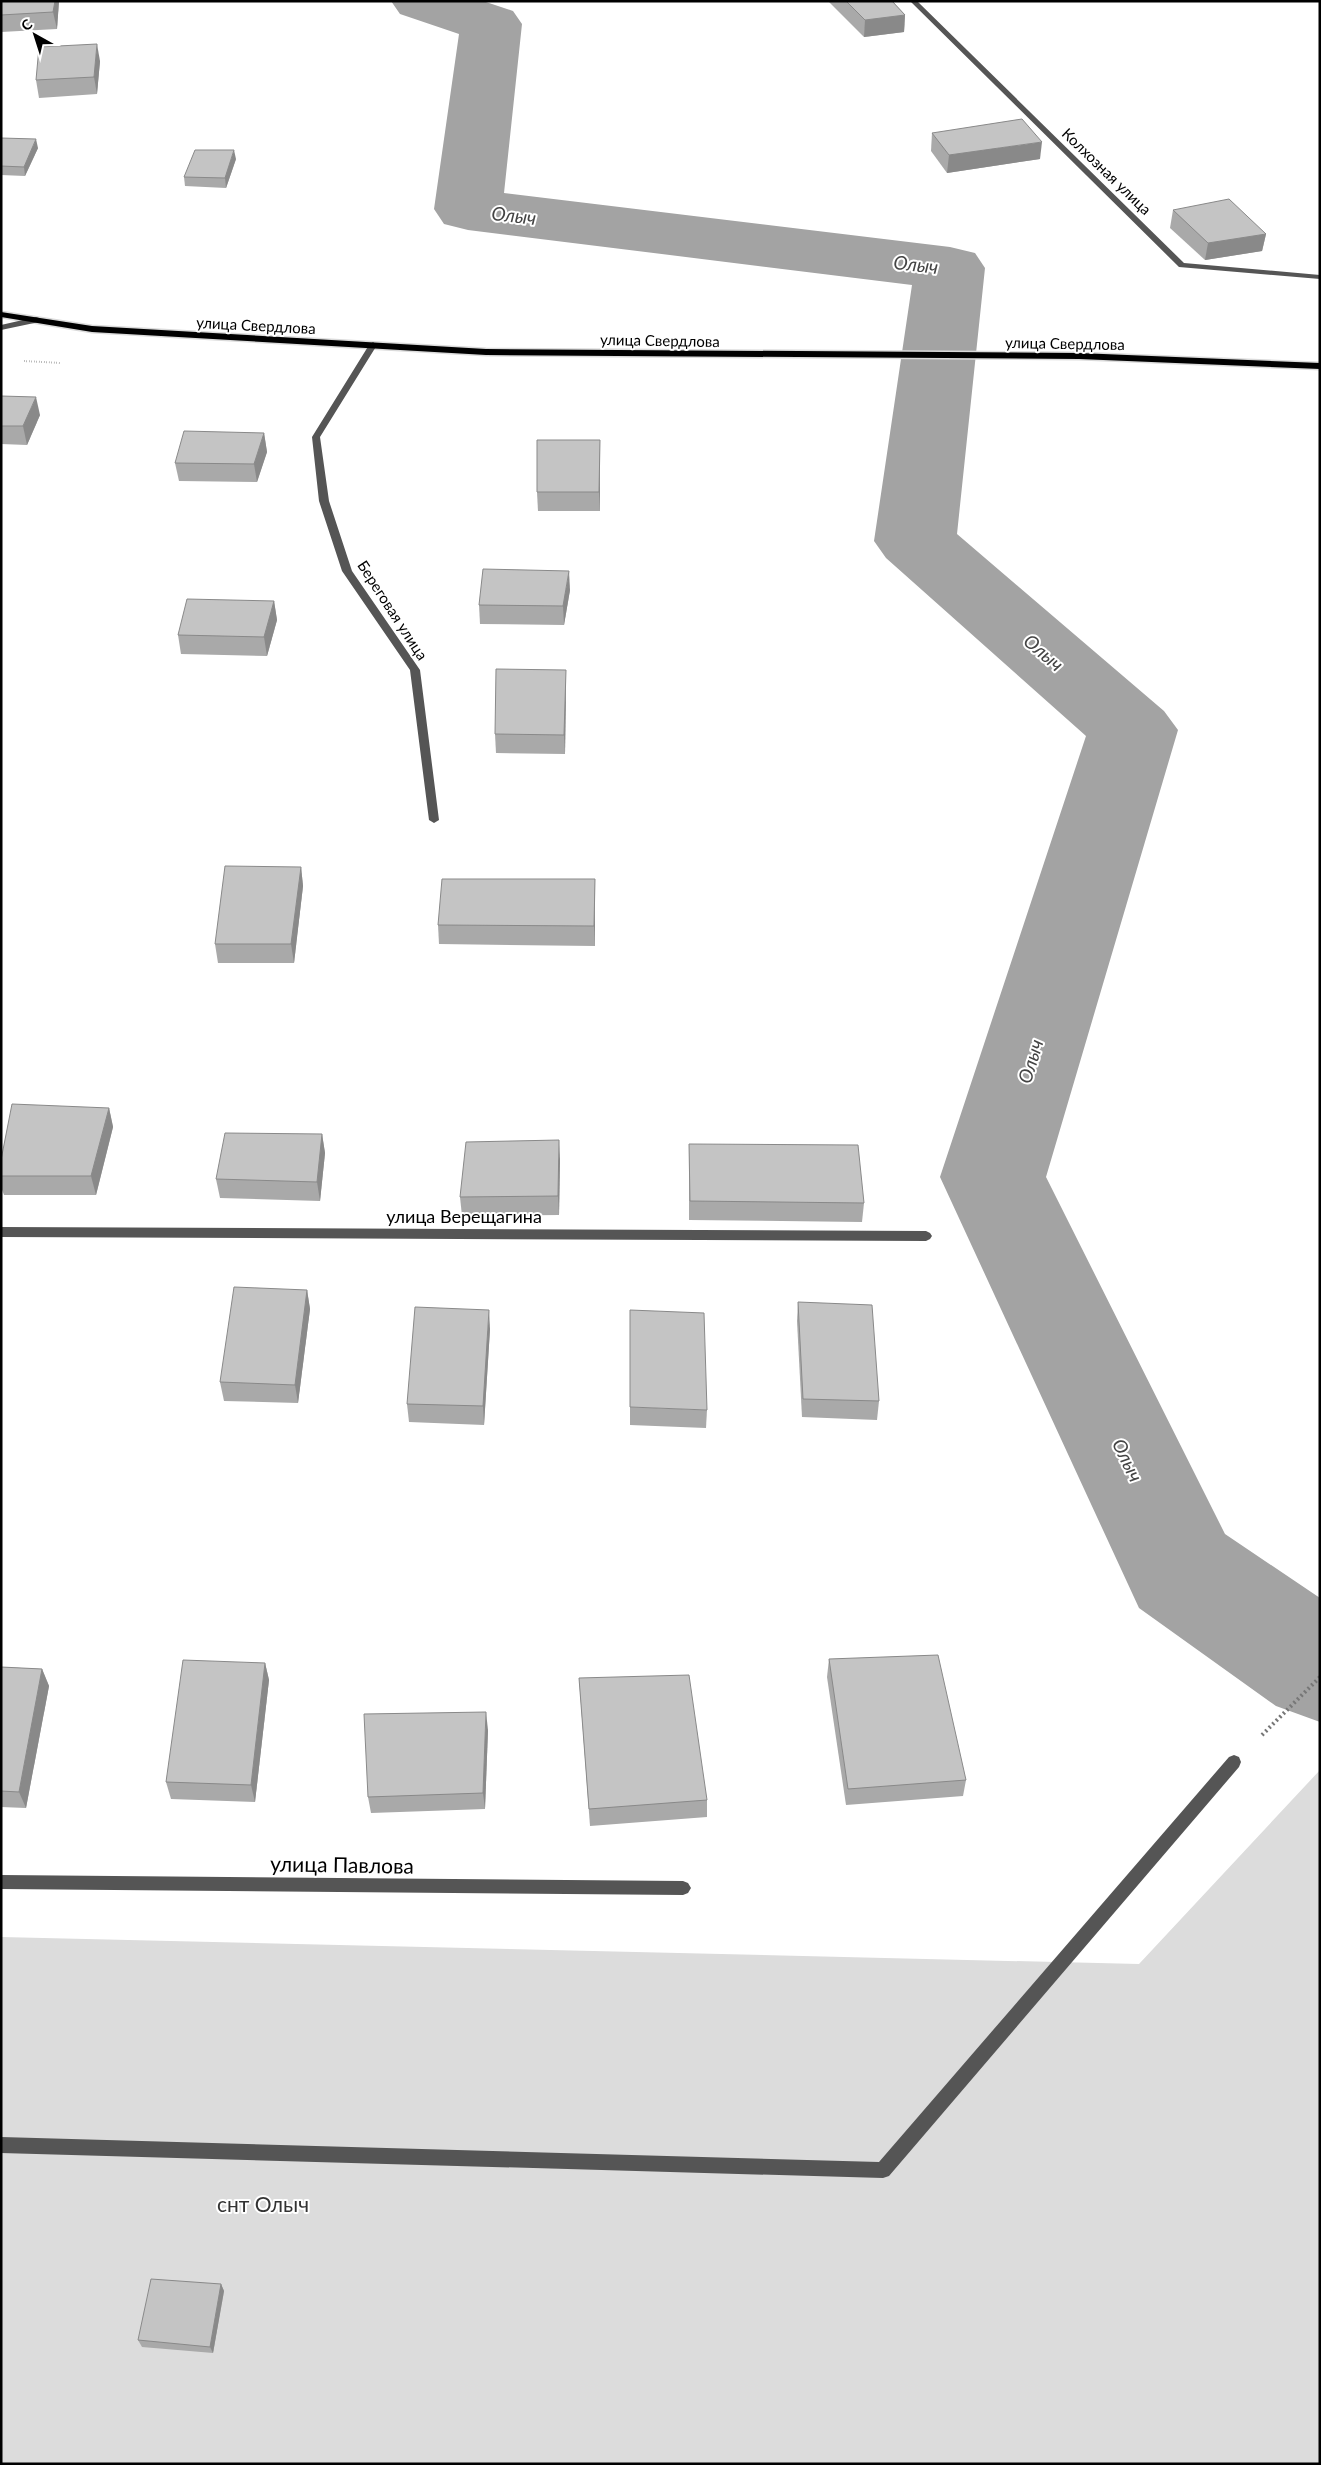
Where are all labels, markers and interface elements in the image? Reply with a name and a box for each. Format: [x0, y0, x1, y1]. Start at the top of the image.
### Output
north arrow [10, 10, 60, 60]
text: С [18, 15, 36, 34]
street label: Колхозная улица [1059, 124, 1155, 218]
water label: Олыч [490, 201, 538, 229]
water label: Олыч [892, 250, 940, 278]
street label: улица Свердлова [196, 313, 316, 337]
street label: улица Свердлова [600, 330, 720, 350]
street label: улица Свердлова [1005, 333, 1125, 353]
street label: Береговая улица [354, 557, 432, 663]
water label: Олыч [1019, 629, 1069, 675]
water label: Олыч [1012, 1036, 1048, 1086]
street label: улица Верещагина [386, 1205, 542, 1227]
water label: Олыч [1108, 1435, 1148, 1485]
street label: улица Павлова [270, 1850, 414, 1878]
park label: снт Олыч [217, 2191, 309, 2216]

